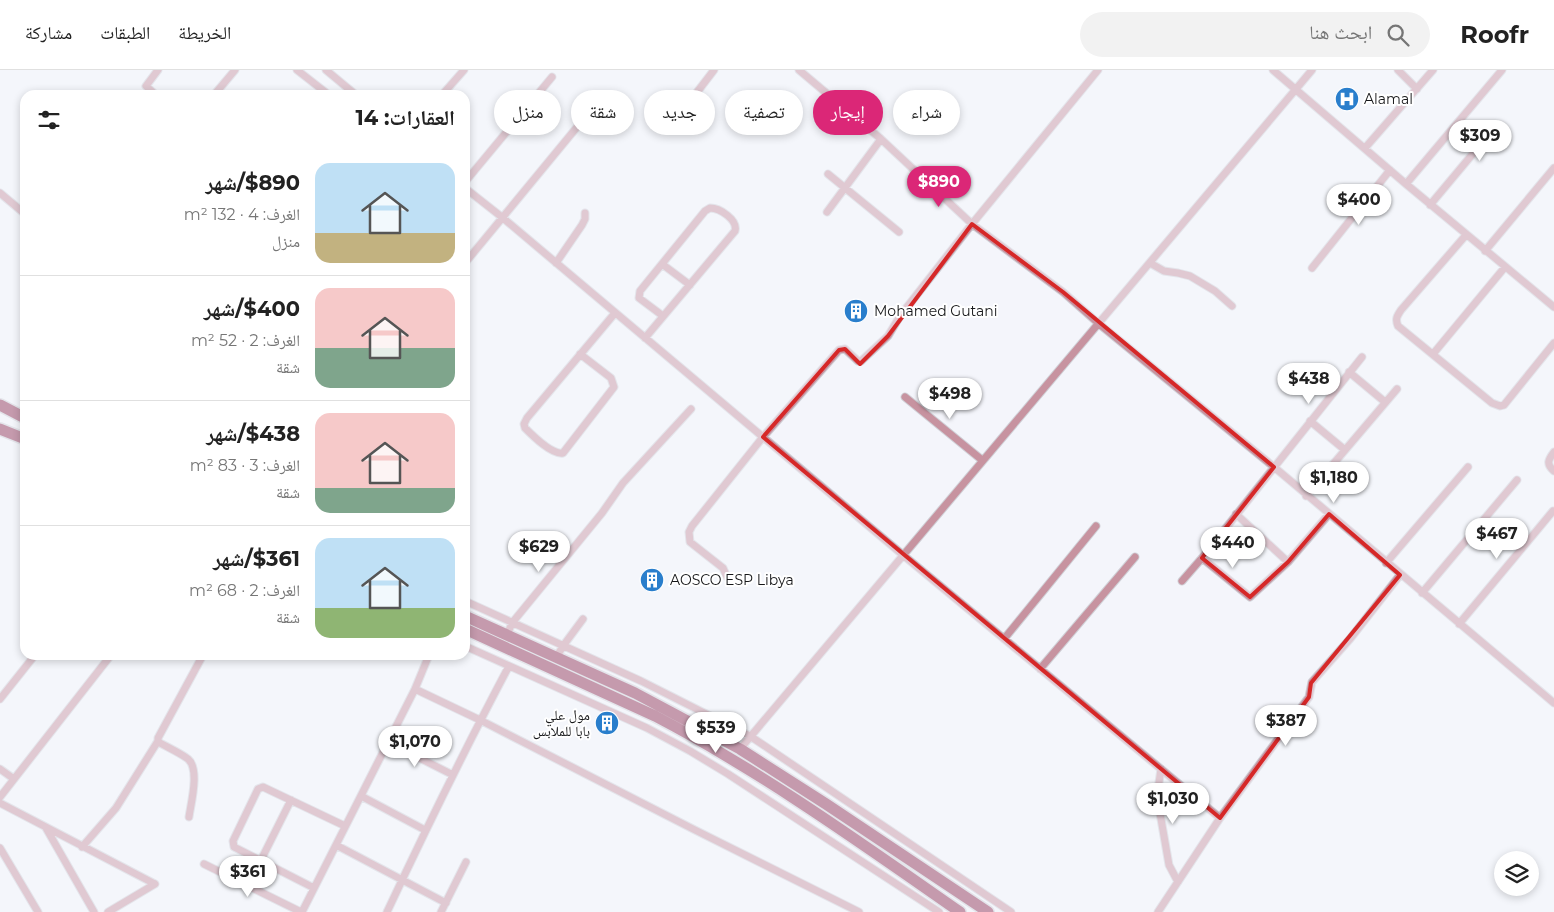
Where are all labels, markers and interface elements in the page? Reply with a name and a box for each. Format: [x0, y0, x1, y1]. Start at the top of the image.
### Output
search box [1080, 12, 1430, 57]
text: Roofr [1460, 20, 1529, 49]
text: ابحث هنا [1309, 21, 1372, 44]
icon: search [1384, 21, 1412, 49]
text: مشاركة [25, 22, 72, 44]
text: الطبقات [100, 22, 150, 44]
text: الخريطة [178, 22, 231, 44]
hospital icon: Alamal [1334, 86, 1360, 112]
chip: منزل [494, 90, 561, 135]
chip: شقة [571, 90, 634, 135]
chip: جديد [644, 90, 715, 135]
chip: تصفية [725, 90, 803, 135]
chip: إيجار [813, 90, 883, 135]
chip: شراء [893, 90, 960, 135]
place label: Alamal [1364, 90, 1413, 108]
text: العقارات: 14 [355, 105, 455, 130]
icon: filters [35, 106, 63, 134]
pin: $309 [1450, 119, 1510, 162]
text: $309 [1460, 126, 1500, 145]
pin: $890 [909, 166, 969, 208]
text: $890/شهر [206, 170, 300, 195]
text: $890 [918, 172, 960, 191]
icon: home [355, 183, 415, 243]
pin: $400 [1329, 184, 1389, 226]
text: $400 [1337, 190, 1381, 209]
text: الغرف: 4 · 132 m² [184, 205, 300, 224]
text: منزل [272, 232, 300, 251]
text: $400/شهر [204, 296, 300, 321]
building icon: Mohamed Gutani [843, 298, 869, 324]
place label: Mohamed Gutani [874, 302, 997, 320]
icon: home [355, 308, 415, 368]
text: الغرف: 2 · 52 m² [191, 331, 300, 350]
text: شقة [276, 358, 300, 377]
pin: $438 [1279, 362, 1339, 405]
text: $438 [1288, 369, 1330, 388]
pin: $498 [920, 378, 980, 420]
text: $498 [929, 384, 971, 403]
text: $438/شهر [206, 421, 300, 446]
icon: home [355, 433, 415, 493]
text: الغرف: 3 · 83 m² [190, 456, 300, 475]
pin: $1,180 [1293, 462, 1375, 504]
text: $1,180 [1310, 468, 1358, 487]
text: شقة [276, 483, 300, 502]
pin: $467 [1467, 518, 1527, 560]
text: $467 [1476, 524, 1518, 543]
pin: $440 [1203, 526, 1263, 569]
pin: $629 [509, 530, 569, 573]
text: $440 [1211, 533, 1255, 552]
text: $629 [519, 537, 559, 556]
text: $361/شهر [213, 546, 300, 571]
icon: home [355, 558, 415, 618]
building icon: AOSCO ESP Libya [639, 567, 665, 593]
place label: AOSCO ESP Libya [670, 571, 794, 589]
text: الغرف: 2 · 68 m² [189, 581, 300, 600]
text: شقة [276, 608, 300, 627]
pin: $387 [1256, 704, 1316, 747]
place label: مول علي بابا للملابس [533, 706, 590, 740]
building icon: مول علي بابا للملابس [594, 710, 620, 736]
text: $387 [1266, 711, 1306, 730]
pin: $539 [686, 712, 746, 754]
text: $539 [696, 718, 736, 737]
pin: $1,070 [374, 726, 456, 768]
text: $1,070 [389, 732, 441, 751]
pin: $1,030 [1132, 782, 1214, 825]
text: $1,030 [1147, 789, 1199, 808]
map controls [1494, 851, 1539, 896]
button: layers [1494, 851, 1539, 896]
pin: $361 [218, 856, 278, 898]
text: $361 [230, 862, 266, 881]

